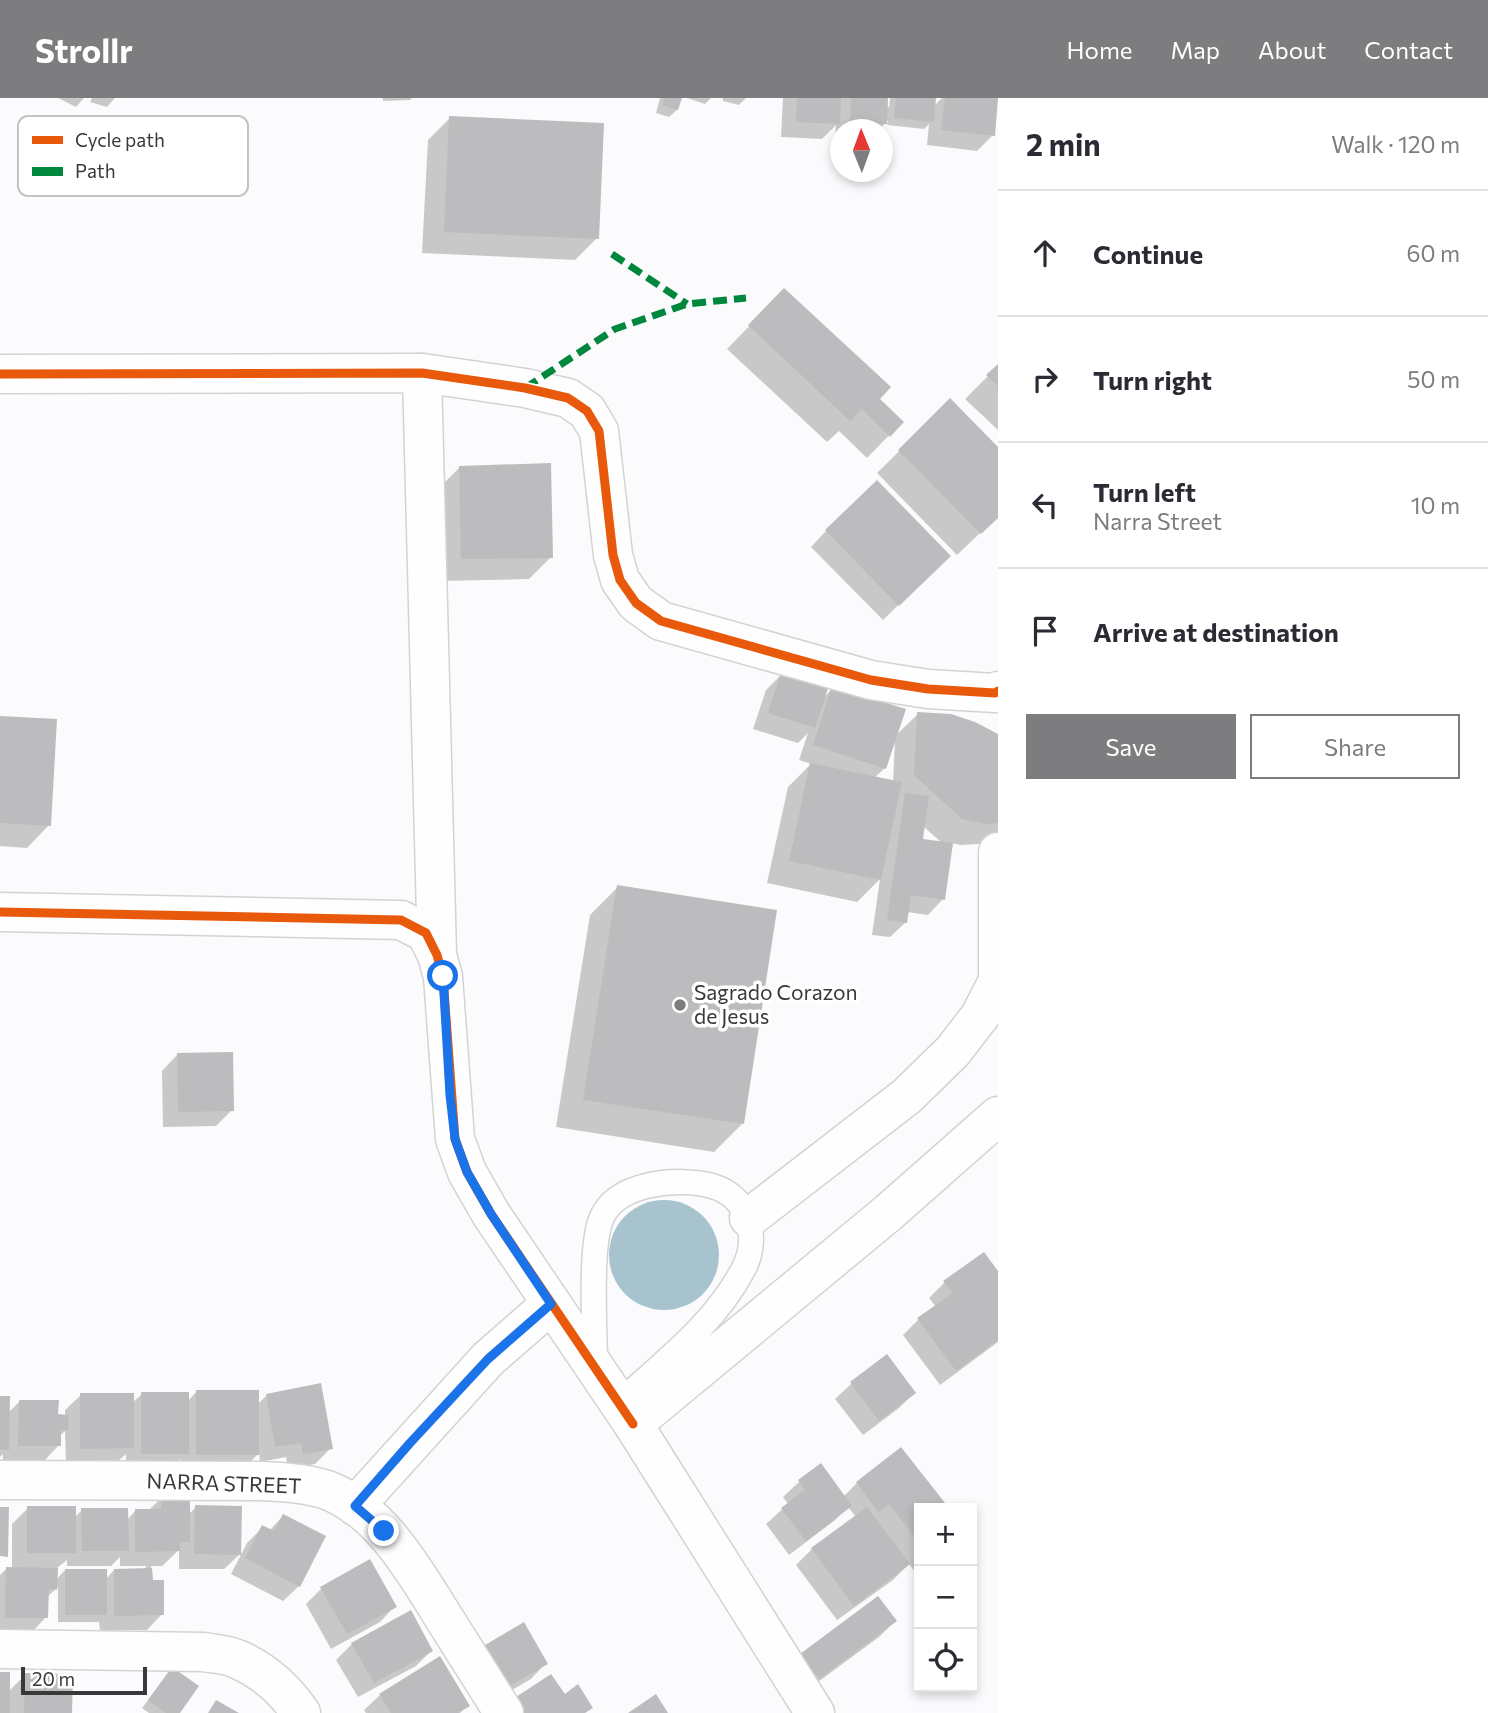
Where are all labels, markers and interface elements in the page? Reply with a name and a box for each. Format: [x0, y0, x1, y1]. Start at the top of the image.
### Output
text: Strollr [35, 29, 133, 70]
text: Home [1067, 35, 1133, 64]
text: Map [1171, 35, 1220, 64]
text: About [1258, 35, 1326, 64]
text: Contact [1364, 35, 1453, 64]
legend [18, 116, 248, 196]
north arrow [830, 119, 893, 182]
text: 2 min [1026, 125, 1101, 162]
text: Cycle path [75, 128, 165, 151]
text: Walk · 120 m [1331, 130, 1460, 158]
text: Path [75, 159, 116, 182]
icon: ahead [1026, 234, 1064, 272]
text: Continue [1093, 238, 1203, 269]
text: 60 m [1407, 239, 1460, 267]
icon: right [1026, 360, 1064, 398]
text: Turn right [1093, 364, 1212, 395]
text: 50 m [1407, 365, 1460, 393]
text: Turn left [1093, 476, 1196, 507]
icon: left [1026, 486, 1064, 524]
text: 10 m [1411, 491, 1460, 519]
text: Narra Street [1093, 507, 1222, 535]
icon: arrive [1026, 612, 1064, 650]
text: Arrive at destination [1093, 616, 1339, 647]
button: Save [1026, 714, 1236, 779]
button: Share [1250, 714, 1460, 779]
route start [427, 960, 458, 991]
place label: Sagrado Corazon de Jesus [694, 979, 858, 1028]
marker: Sagrado Corazon de Jesus [672, 997, 688, 1013]
street label: NARRA STREET [146, 1467, 302, 1498]
map controls [914, 1503, 977, 1692]
button: + [914, 1503, 977, 1566]
route end [368, 1515, 399, 1546]
button: − [914, 1566, 977, 1629]
button: locate [914, 1629, 977, 1692]
scale bar [21, 1664, 147, 1696]
text: 20 m [32, 1667, 75, 1690]

